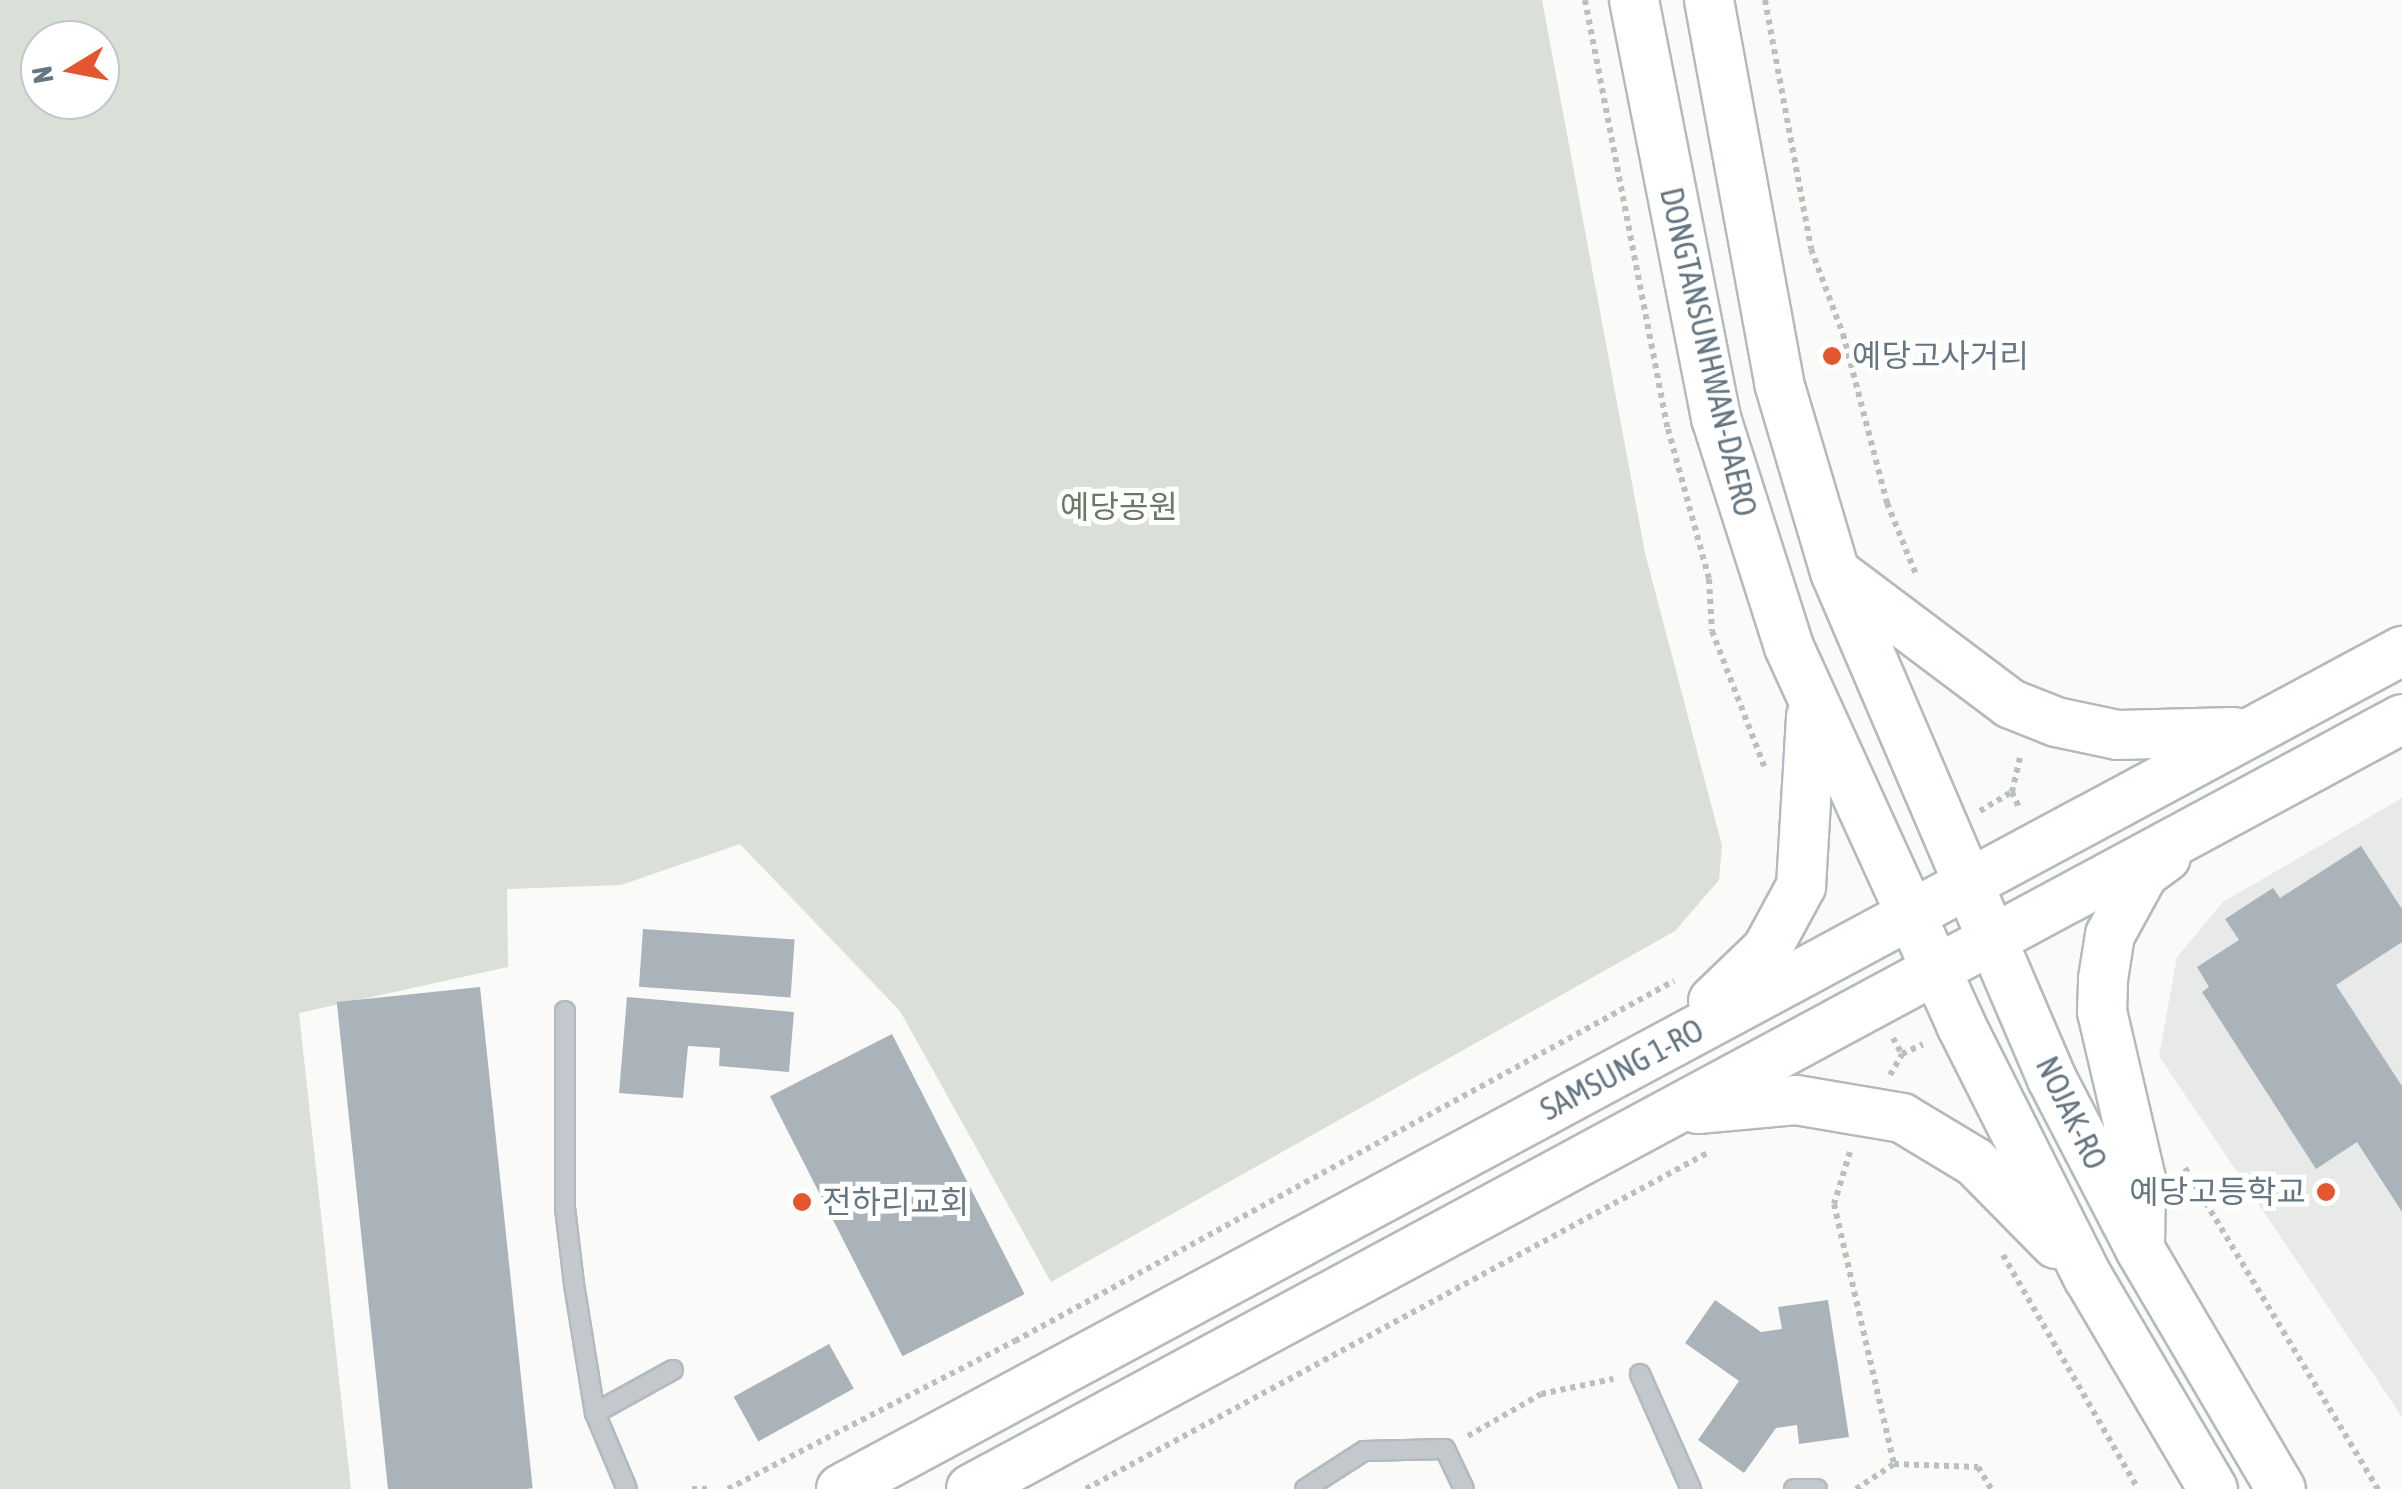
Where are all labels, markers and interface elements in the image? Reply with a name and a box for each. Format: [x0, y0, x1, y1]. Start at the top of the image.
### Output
north arrow [20, 20, 120, 120]
text: N [25, 64, 60, 86]
street label: DONGTANSUNHWAN-DAERO [1651, 184, 1765, 520]
place label: 예당고사거리 [1852, 337, 2029, 375]
marker: 예당고사거리 [1821, 345, 1843, 367]
park label: 예당공원 [1060, 488, 1178, 526]
street label: SAMSUNG 1-RO [1534, 1011, 1710, 1129]
street label: NOJAK-RO [2027, 1050, 2115, 1176]
place label: 예당고등학교 [2129, 1173, 2306, 1211]
marker: 예당고등학교 [2315, 1181, 2337, 1203]
place label: 전하리교회 [822, 1183, 969, 1221]
marker: 전하리교회 [791, 1191, 813, 1213]

